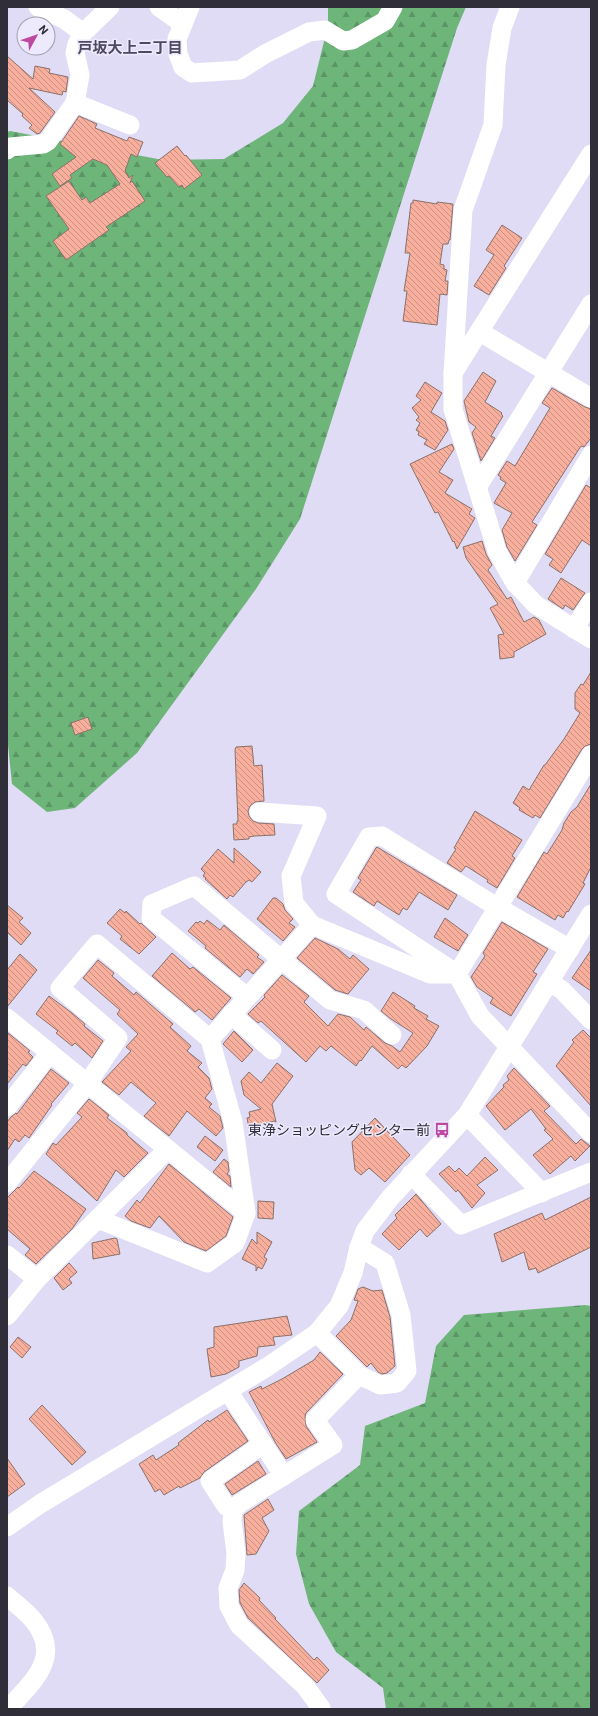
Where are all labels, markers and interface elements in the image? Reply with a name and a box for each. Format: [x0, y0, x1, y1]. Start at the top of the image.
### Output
north arrow [16, 16, 56, 56]
text: N [36, 23, 51, 37]
district label: 戸坂大上二丁目 [77, 39, 183, 57]
bus stop icon: 東浄ショッピングセンター前 [433, 1121, 451, 1139]
place label: 東浄ショッピングセンター前 [248, 1122, 430, 1138]

